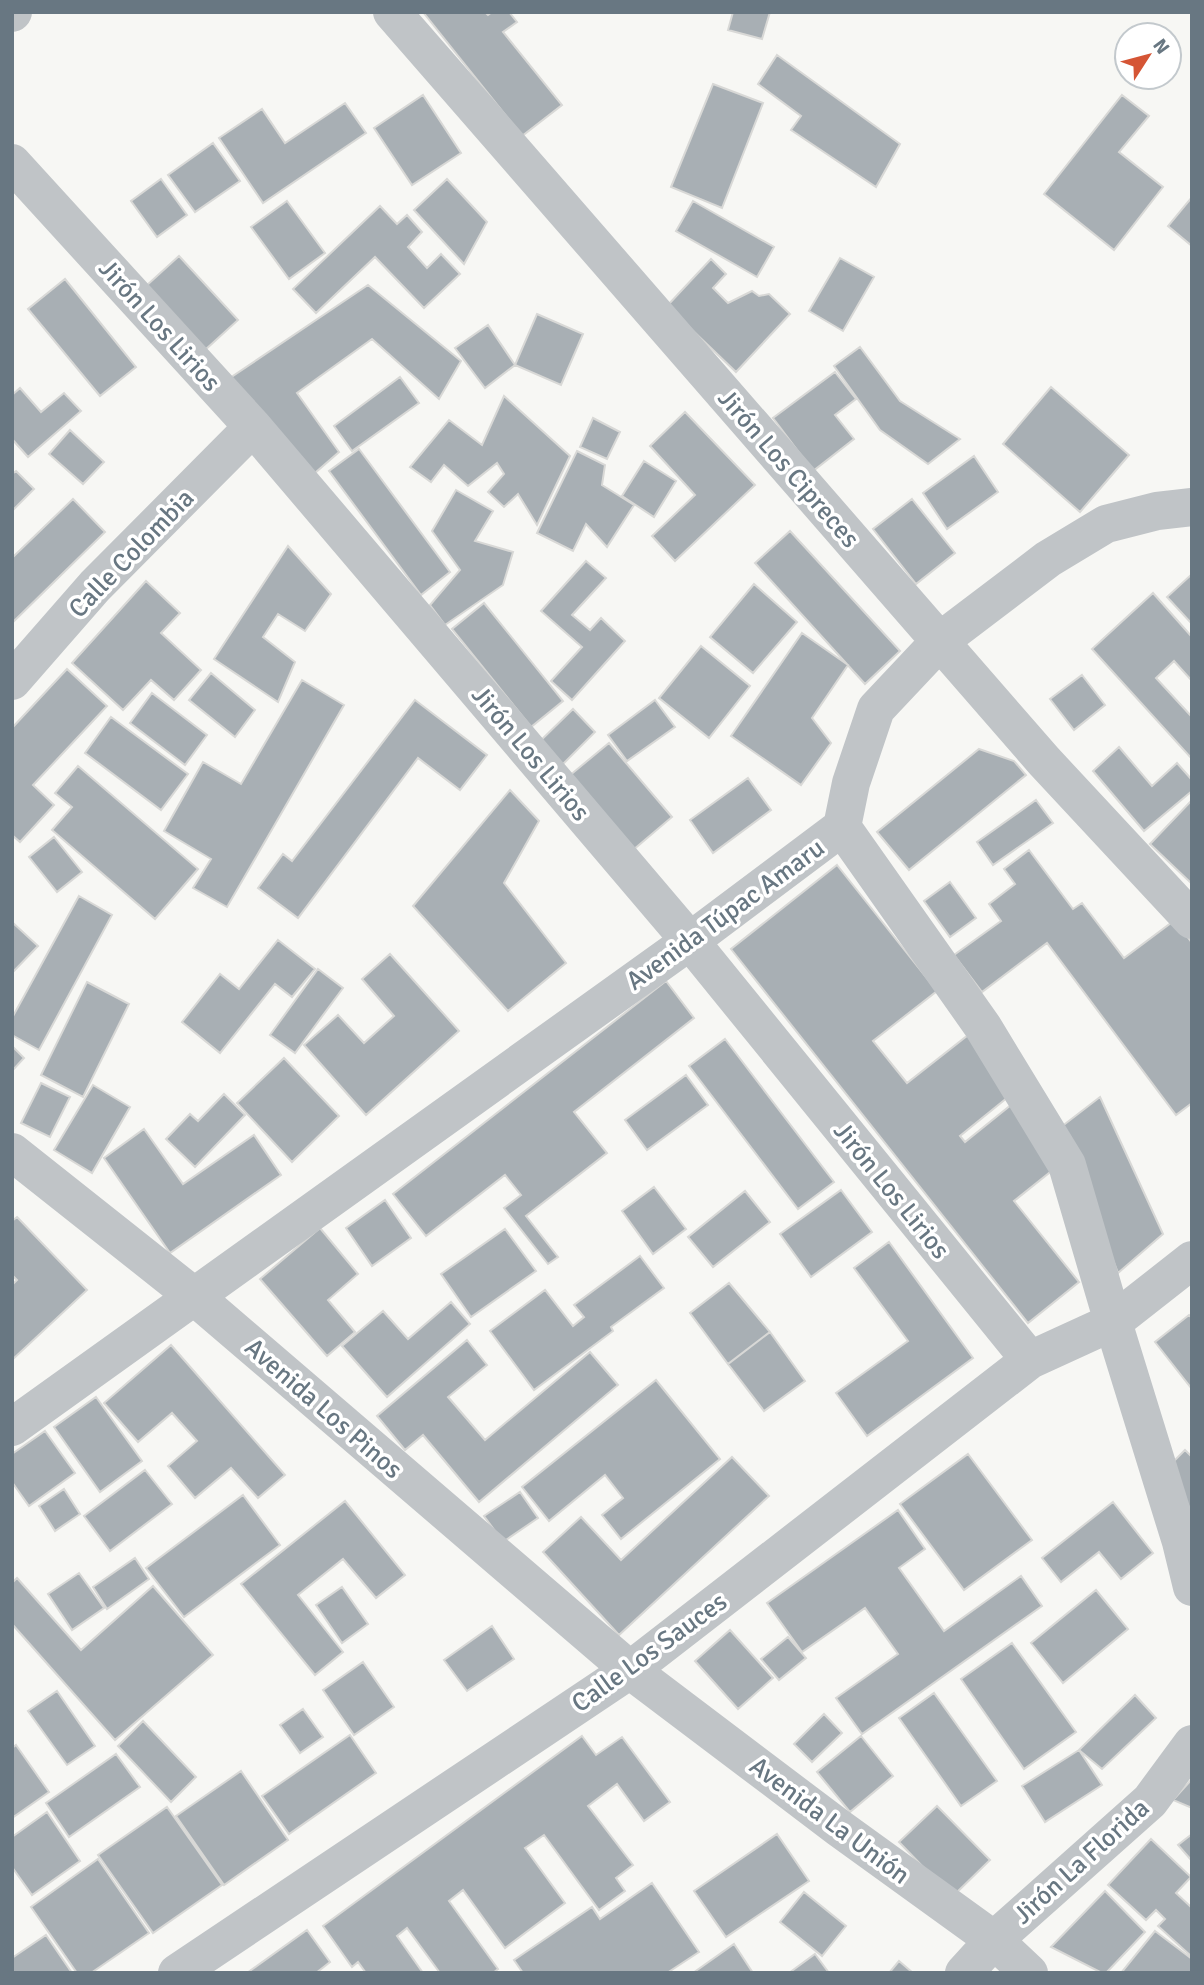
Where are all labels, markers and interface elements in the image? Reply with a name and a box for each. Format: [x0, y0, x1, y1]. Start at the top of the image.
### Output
north arrow [1113, 21, 1183, 91]
text: N [1147, 34, 1175, 59]
street label: Jirón Los Lirios [92, 253, 227, 398]
street label: Jirón Los Cipreces [711, 383, 866, 555]
street label: Calle Colombia [62, 483, 201, 625]
street label: Jirón Los Lirios [464, 679, 596, 828]
street label: Avenida Túpac Amaru [620, 832, 831, 998]
street label: Jirón Los Lirios [826, 1116, 956, 1266]
street label: Avenida Los Pinos [238, 1332, 409, 1486]
street label: Calle Los Sauces [566, 1586, 733, 1720]
street label: Avenida La Unión [743, 1750, 916, 1891]
street label: Jirón La Florida [1007, 1792, 1156, 1931]

